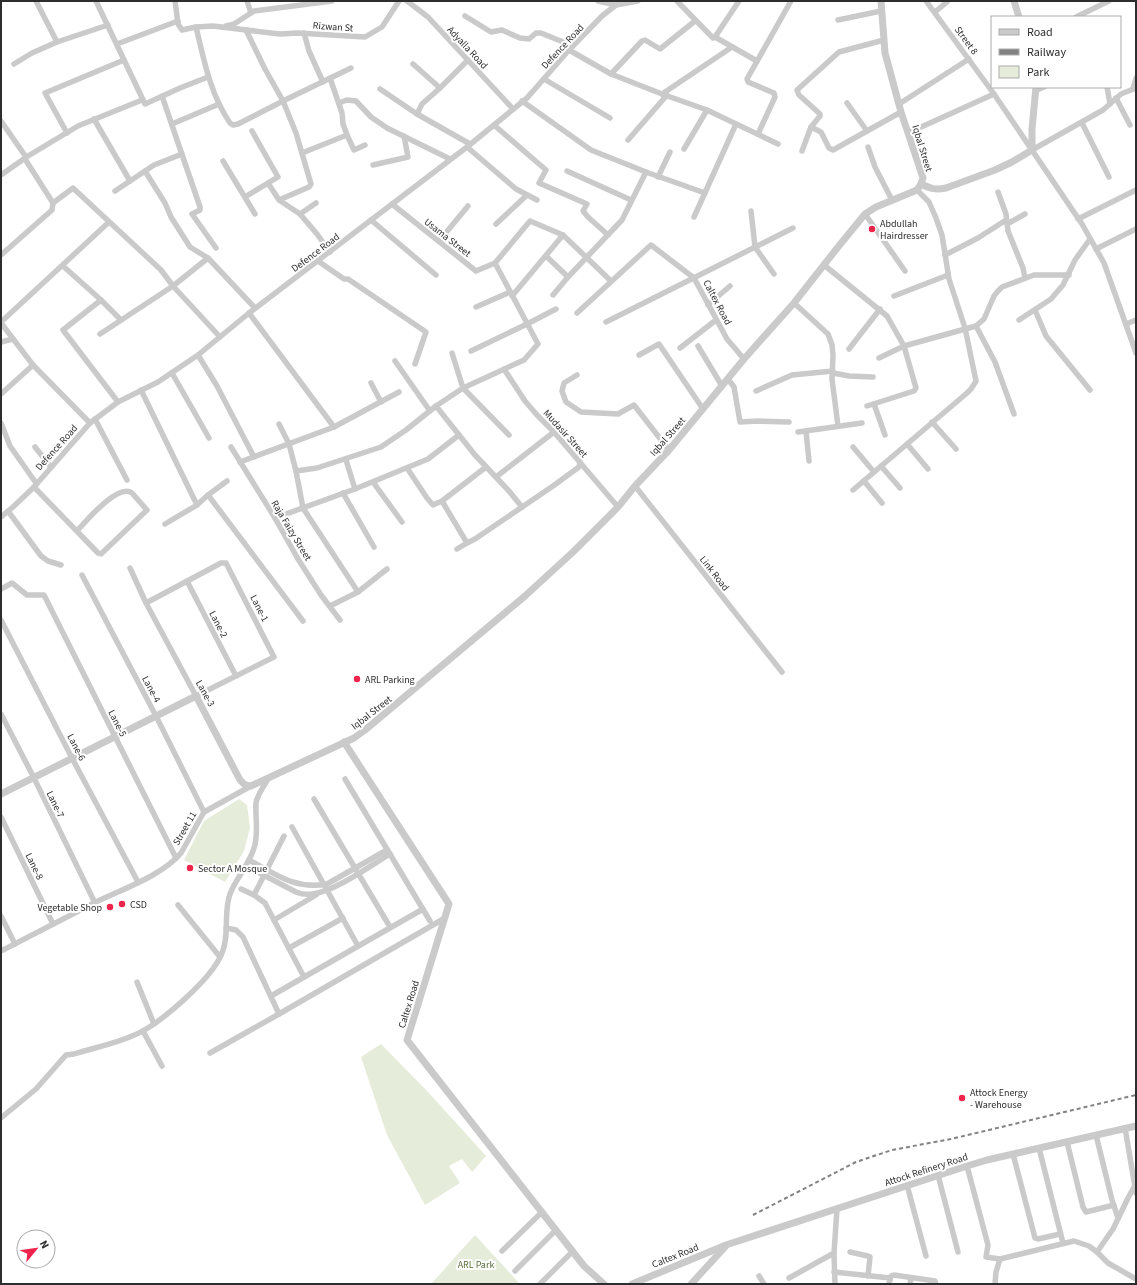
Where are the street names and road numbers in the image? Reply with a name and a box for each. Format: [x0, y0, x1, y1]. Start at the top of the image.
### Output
street label: Rizwan St [312, 19, 354, 35]
street label: Defence Road [538, 21, 587, 72]
street label: Adyalla Road [444, 23, 491, 72]
street label: Street 8 [951, 24, 981, 58]
street label: Iqbal Street [908, 123, 936, 174]
street label: Usama Street [421, 215, 474, 261]
street label: Defence Road [289, 230, 343, 276]
street label: Caltex Road [699, 277, 735, 328]
street label: Mudasir Street [540, 407, 591, 461]
street label: Iqbal Street [647, 413, 689, 459]
street label: Defence Road [32, 422, 81, 474]
street label: Raja Faizy Street [268, 498, 315, 564]
street label: Link Road [696, 553, 732, 594]
street label: Lane-1 [246, 593, 272, 624]
street label: Lane-2 [205, 609, 231, 640]
street label: Lane-4 [138, 674, 164, 705]
street label: Lane-3 [192, 678, 218, 709]
street label: Iqbal Street [348, 692, 395, 733]
street label: Lane-5 [104, 708, 130, 739]
street label: Lane-6 [63, 732, 89, 763]
street label: Lane-7 [43, 789, 68, 820]
street label: Street 11 [170, 809, 200, 848]
street label: Lane-8 [22, 851, 47, 882]
street label: Caltex Road [395, 979, 423, 1030]
street label: Attock Refinery Road [883, 1150, 970, 1190]
street label: Caltex Road [650, 1240, 701, 1272]

